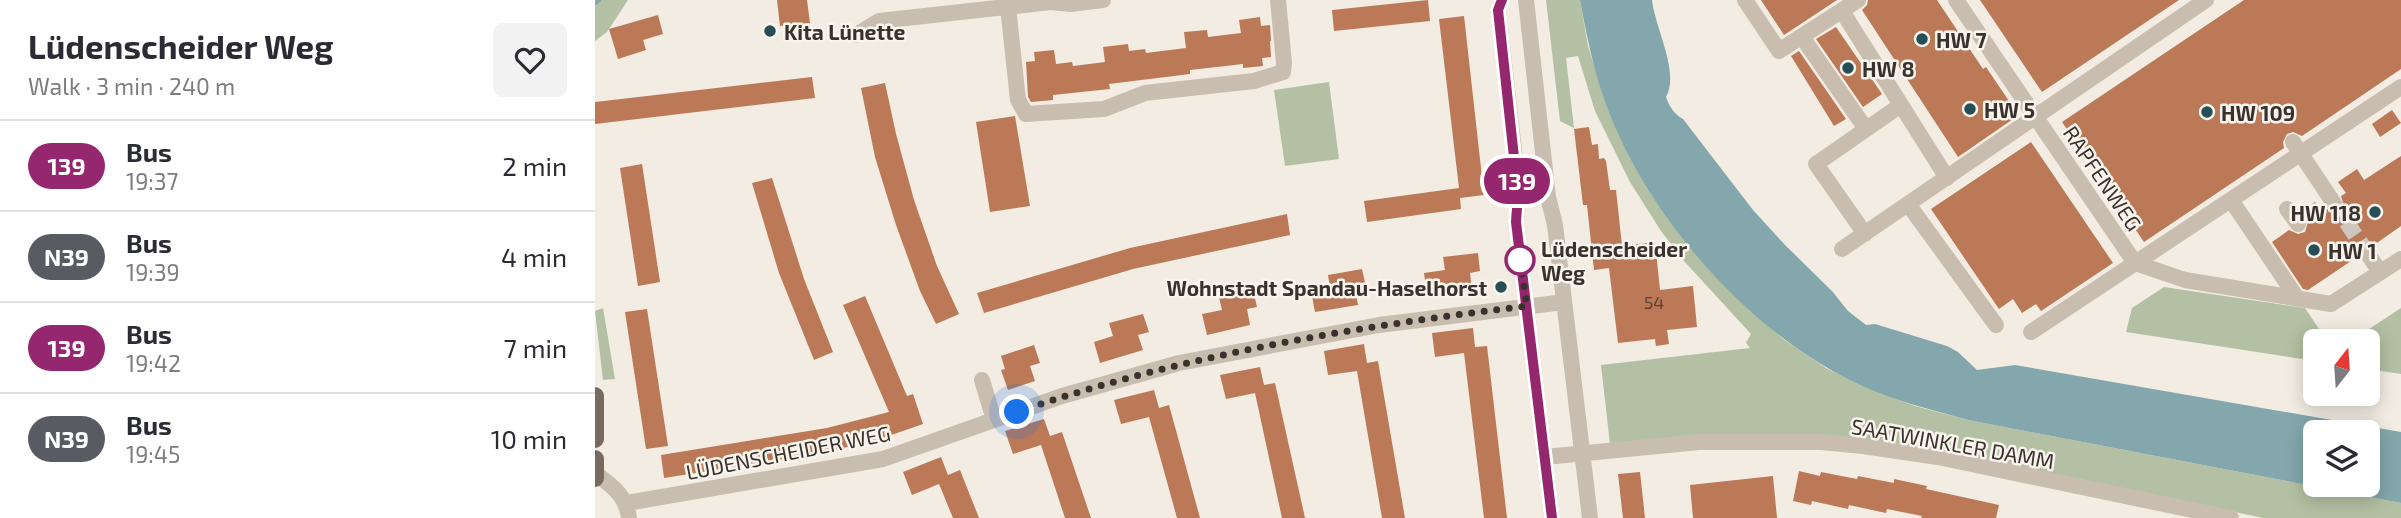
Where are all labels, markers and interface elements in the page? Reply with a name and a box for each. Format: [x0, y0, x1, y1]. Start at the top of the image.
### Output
place label: Kita Lünette [784, 19, 906, 44]
button: heart [493, 23, 567, 97]
marker: Kita Lünette [762, 23, 778, 39]
text: Lüdenscheider Weg [28, 26, 333, 66]
place label: HW 7 [1936, 27, 1986, 52]
marker: HW 7 [1914, 31, 1930, 47]
place label: HW 8 [1862, 56, 1914, 81]
marker: HW 8 [1840, 60, 1856, 76]
text: Walk · 3 min · 240 m [28, 72, 235, 100]
place label: HW 5 [1984, 97, 2035, 122]
place label: HW 109 [2221, 100, 2295, 125]
marker: HW 5 [1962, 101, 1978, 117]
marker: HW 109 [2199, 104, 2215, 120]
street label: RAPFENWEG [2059, 121, 2147, 235]
text: Bus [126, 136, 172, 167]
text: 2 min [502, 150, 567, 181]
text: 139 [47, 151, 86, 180]
line badge: 139 [1477, 158, 1557, 204]
text: 139 [1498, 166, 1536, 195]
text: 19:37 [126, 167, 178, 195]
place label: HW 118 [2290, 200, 2361, 225]
marker: HW 118 [2367, 204, 2383, 220]
text: Bus [126, 227, 172, 258]
place label: Lüdenscheider Weg [1541, 236, 1687, 285]
place label: HW 1 [2328, 238, 2376, 263]
text: 4 min [501, 241, 567, 272]
text: N39 [44, 242, 89, 271]
marker: HW 1 [2306, 242, 2322, 258]
marker: Lüdenscheider Weg [1505, 245, 1535, 275]
text: 19:39 [126, 258, 180, 286]
place label: Wohnstadt Spandau-Haselhorst [1167, 275, 1487, 300]
marker: Wohnstadt Spandau-Haselhorst [1493, 279, 1509, 295]
house number: 54 [1644, 291, 1664, 313]
text: Bus [126, 318, 172, 349]
north arrow [2303, 329, 2380, 406]
map controls [2303, 329, 2380, 497]
text: 7 min [504, 332, 567, 363]
text: 139 [47, 333, 86, 362]
text: 19:42 [126, 349, 181, 377]
your location [999, 394, 1034, 429]
text: Bus [126, 409, 172, 440]
street label: SAATWINKLER DAMM [1850, 413, 2056, 473]
street label: LÜDENSCHEIDER WEG [684, 420, 892, 484]
button: layers [2303, 420, 2380, 497]
text: 10 min [491, 423, 567, 454]
text: N39 [44, 424, 89, 453]
text: 19:45 [126, 440, 180, 468]

